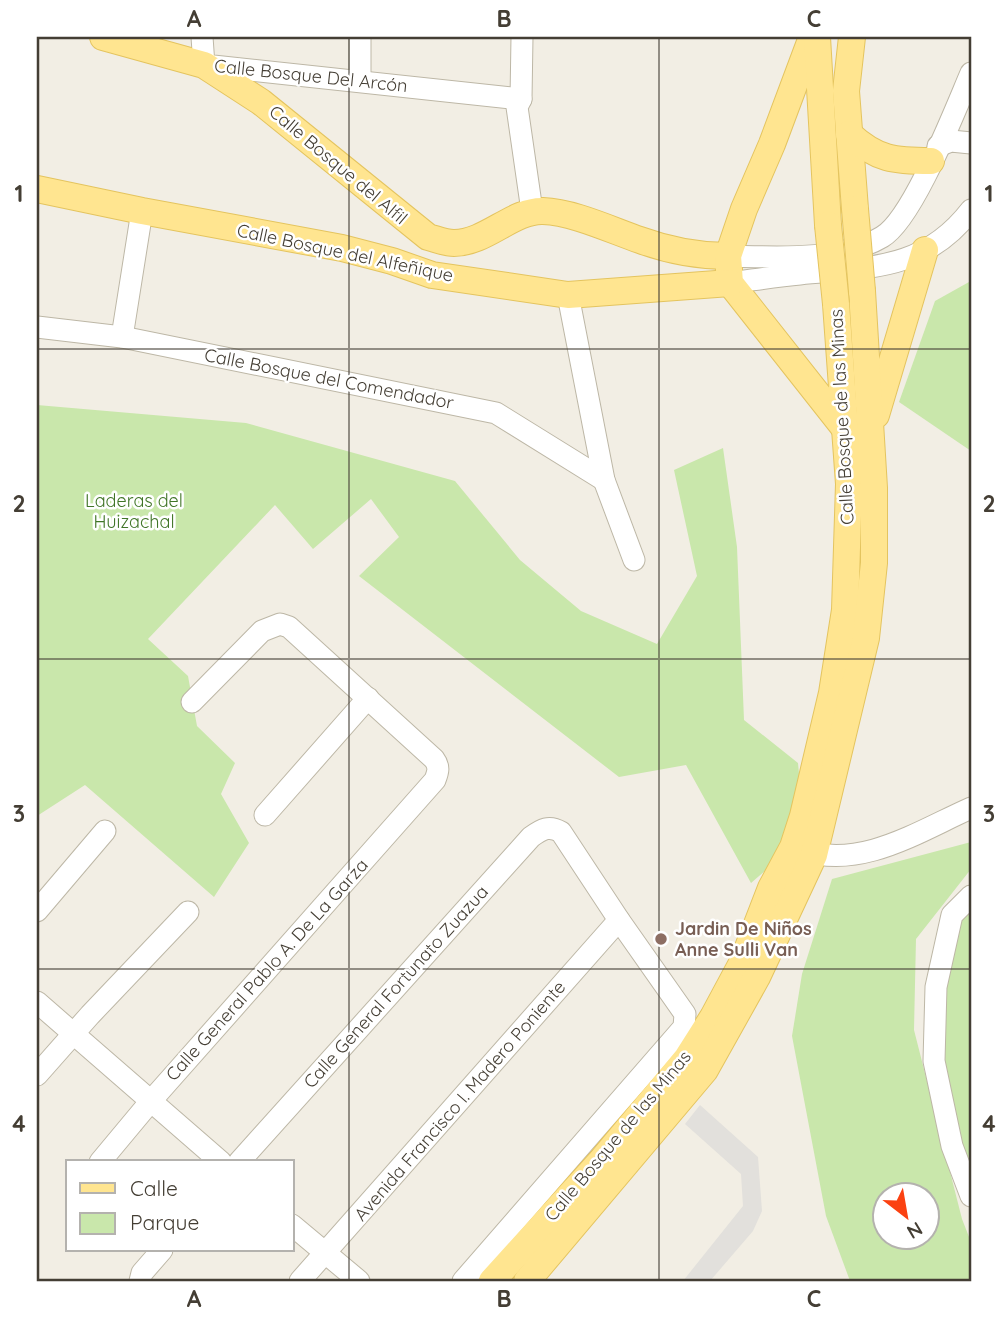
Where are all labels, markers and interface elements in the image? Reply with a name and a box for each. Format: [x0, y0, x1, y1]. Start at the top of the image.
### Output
text: A [187, 4, 202, 33]
text: B [496, 4, 512, 33]
text: C [807, 4, 821, 33]
street label: Calle Bosque Del Arcón [213, 54, 409, 97]
street label: Calle Bosque del Alfil [264, 100, 412, 229]
text: 1 [15, 179, 23, 208]
text: 1 [985, 179, 993, 208]
street label: Calle Bosque del Alfeñique [235, 218, 455, 287]
street label: Calle Bosque de las Minas [824, 309, 859, 525]
street label: Calle Bosque del Comendador [203, 343, 456, 414]
text: 2 [12, 489, 26, 518]
park label: Laderas del Huizachal [85, 489, 183, 533]
text: 2 [982, 489, 996, 518]
text: 3 [13, 799, 25, 828]
text: 3 [983, 799, 995, 828]
street label: Calle General Pablo A. De La Garza [161, 854, 373, 1086]
street label: Calle General Fortunato Zuazua [298, 880, 493, 1093]
place label: Jardin De Niños Anne Sulli Van [675, 917, 812, 961]
marker: Jardin De Niños Anne Sulli Van [653, 931, 669, 947]
street label: Avenida Francisco I. Madero Poniente [349, 976, 570, 1226]
street label: Calle Bosque de las Minas [539, 1046, 696, 1226]
text: 4 [12, 1109, 26, 1138]
text: 4 [982, 1109, 996, 1138]
legend [66, 1160, 294, 1252]
text: Calle [130, 1175, 178, 1201]
north arrow [872, 1182, 942, 1252]
text: Parque [130, 1209, 199, 1235]
text: N [903, 1217, 927, 1244]
text: A [187, 1284, 202, 1313]
text: B [496, 1284, 512, 1313]
text: C [807, 1284, 821, 1313]

